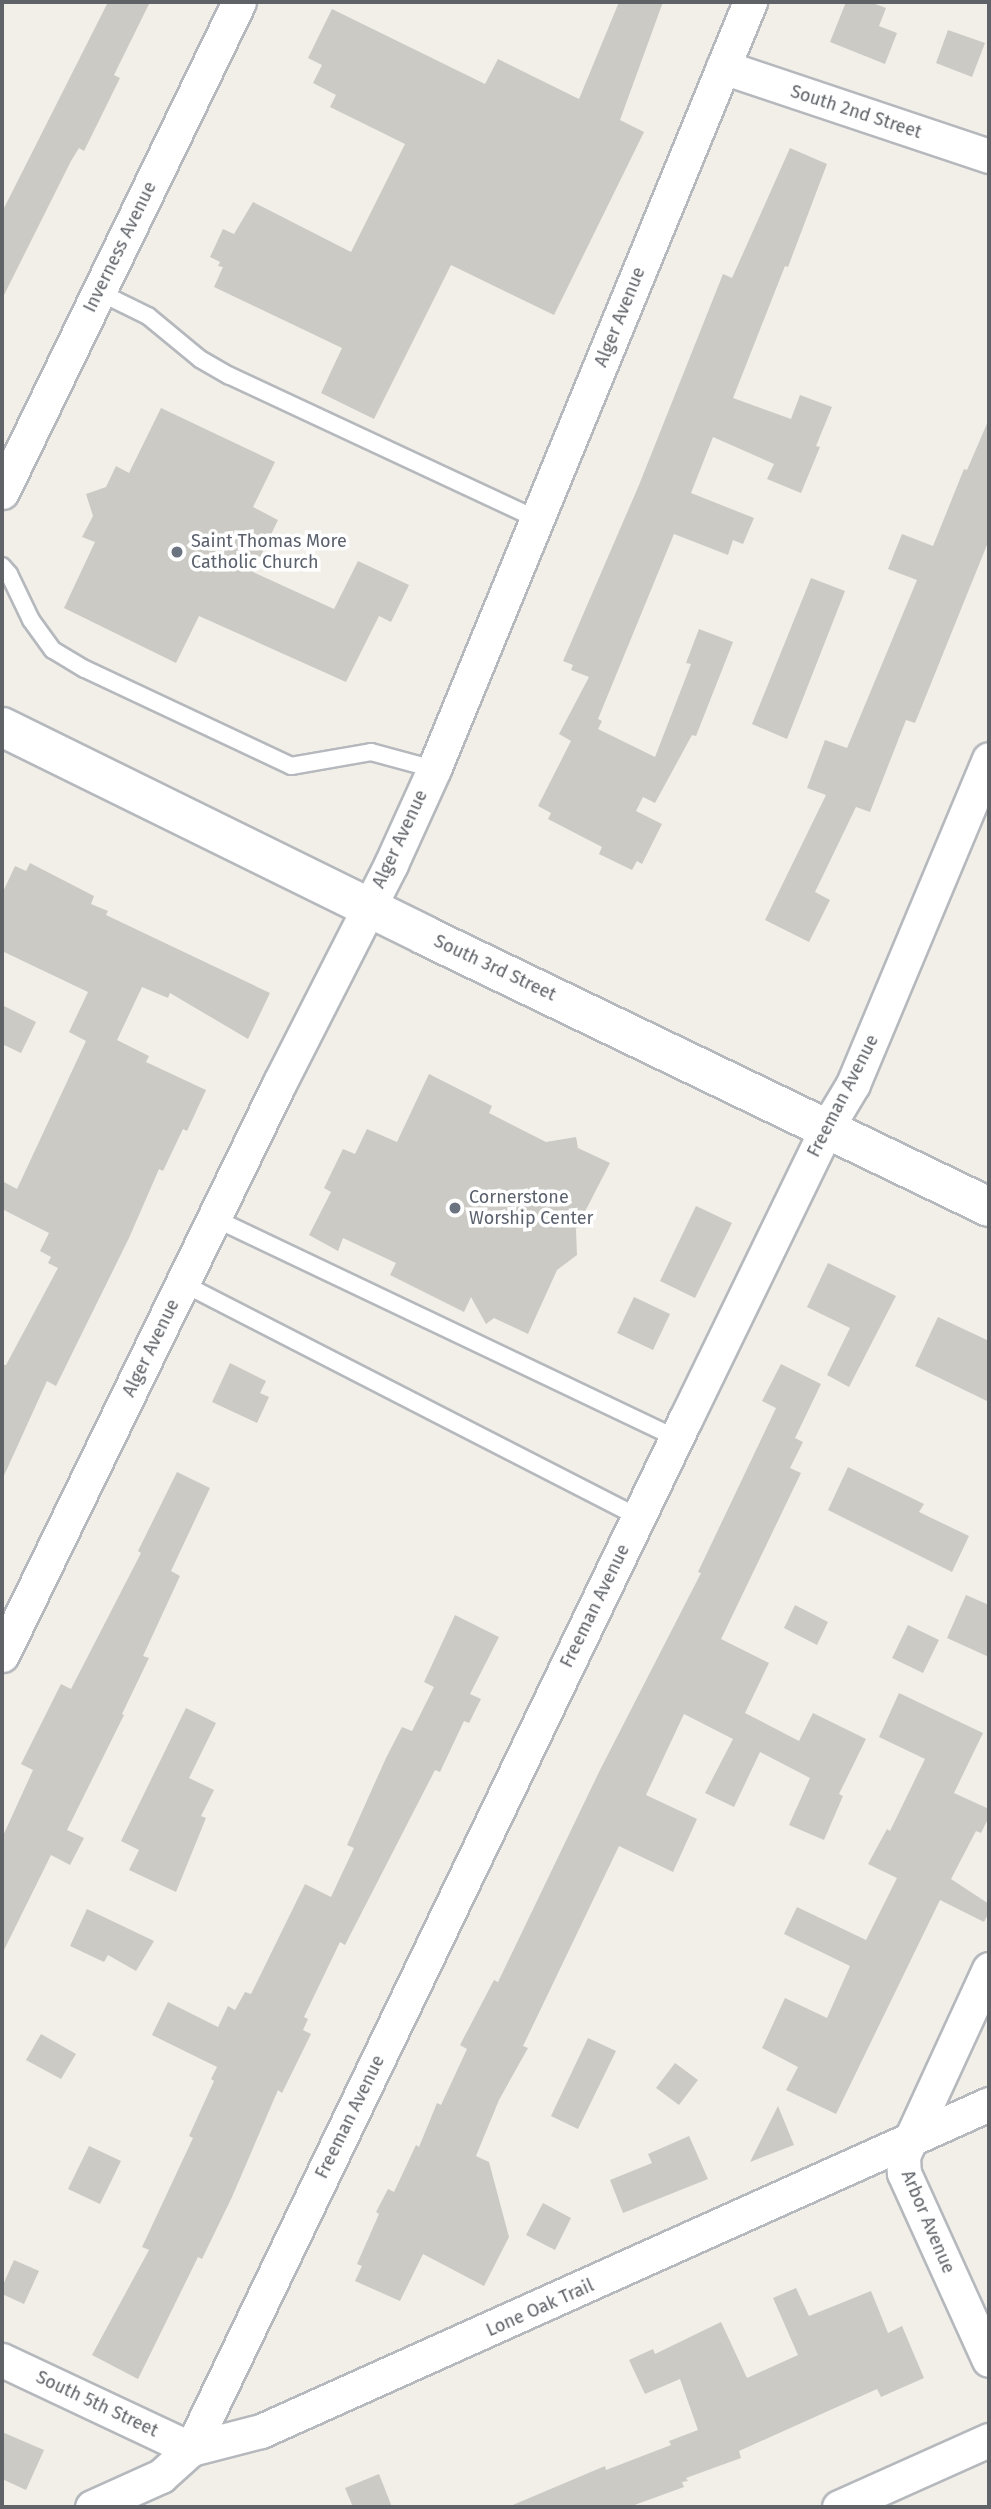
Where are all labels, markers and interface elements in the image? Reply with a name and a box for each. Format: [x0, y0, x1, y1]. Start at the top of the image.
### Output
street label: South 2nd Street [788, 81, 924, 143]
street label: Inverness Avenue [79, 178, 161, 316]
street label: Alger Avenue [590, 264, 650, 370]
place label: Saint Thomas More Catholic Church [191, 531, 347, 574]
marker: Saint Thomas More Catholic Church [169, 544, 185, 560]
street label: Alger Avenue [368, 786, 432, 892]
street label: South 3rd Street [430, 930, 560, 1006]
street label: Freeman Avenue [803, 1031, 883, 1161]
place label: Cornerstone Worship Center [469, 1187, 593, 1230]
marker: Cornerstone Worship Center [447, 1200, 463, 1216]
street label: Alger Avenue [118, 1296, 184, 1400]
street label: Freeman Avenue [556, 1541, 634, 1671]
street label: Freeman Avenue [311, 2052, 389, 2182]
street label: Arbor Avenue [897, 2167, 959, 2277]
street label: Lone Oak Trail [483, 2275, 597, 2341]
street label: South 5th Street [33, 2366, 161, 2442]

